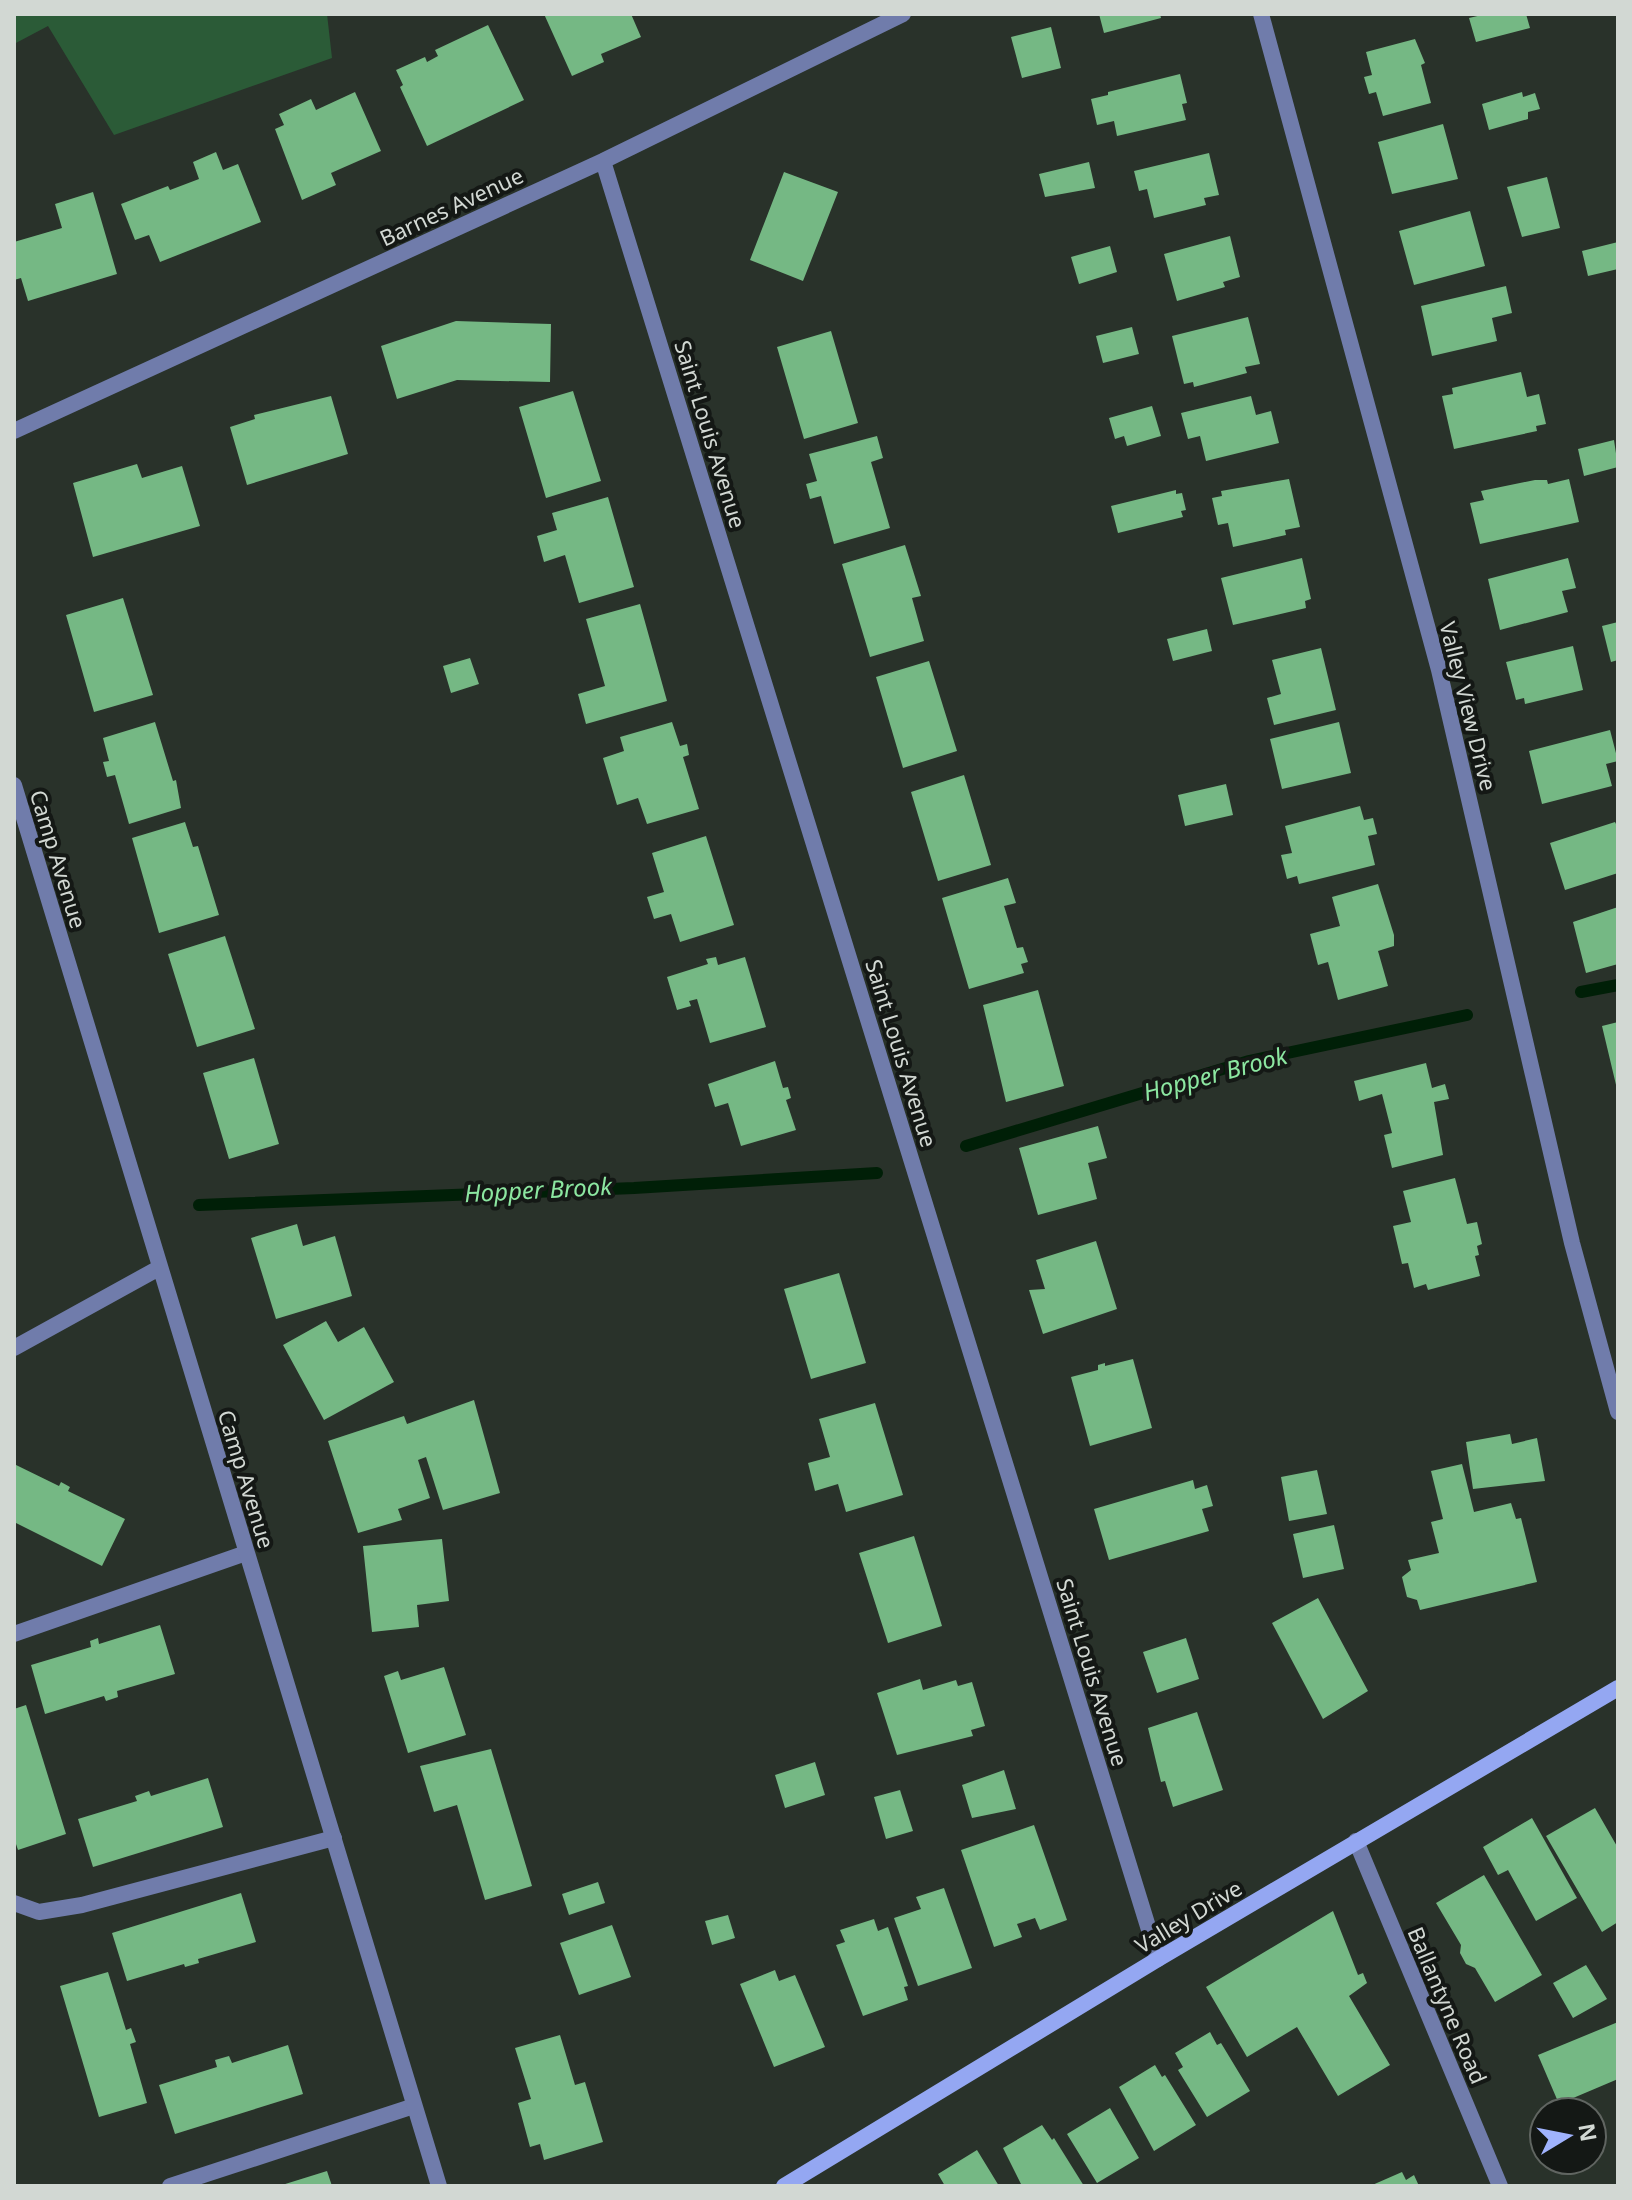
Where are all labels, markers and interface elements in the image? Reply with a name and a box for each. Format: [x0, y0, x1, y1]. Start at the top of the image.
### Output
street label: Barnes Avenue [374, 160, 528, 252]
street label: Saint Louis Avenue [668, 336, 754, 532]
street label: Valley View Drive [1433, 618, 1505, 794]
street label: Camp Avenue [24, 786, 94, 932]
street label: Saint Louis Avenue [859, 955, 945, 1151]
water label: Hopper Brook [1139, 1038, 1292, 1108]
water label: Hopper Brook [463, 1169, 614, 1209]
street label: Camp Avenue [212, 1406, 282, 1552]
street label: Saint Louis Avenue [1050, 1574, 1136, 1770]
street label: Valley Drive [1129, 1872, 1247, 1960]
street label: Ballantyne Road [1401, 1922, 1495, 2088]
north arrow [1528, 2096, 1608, 2176]
text: N [1572, 2121, 1605, 2144]

